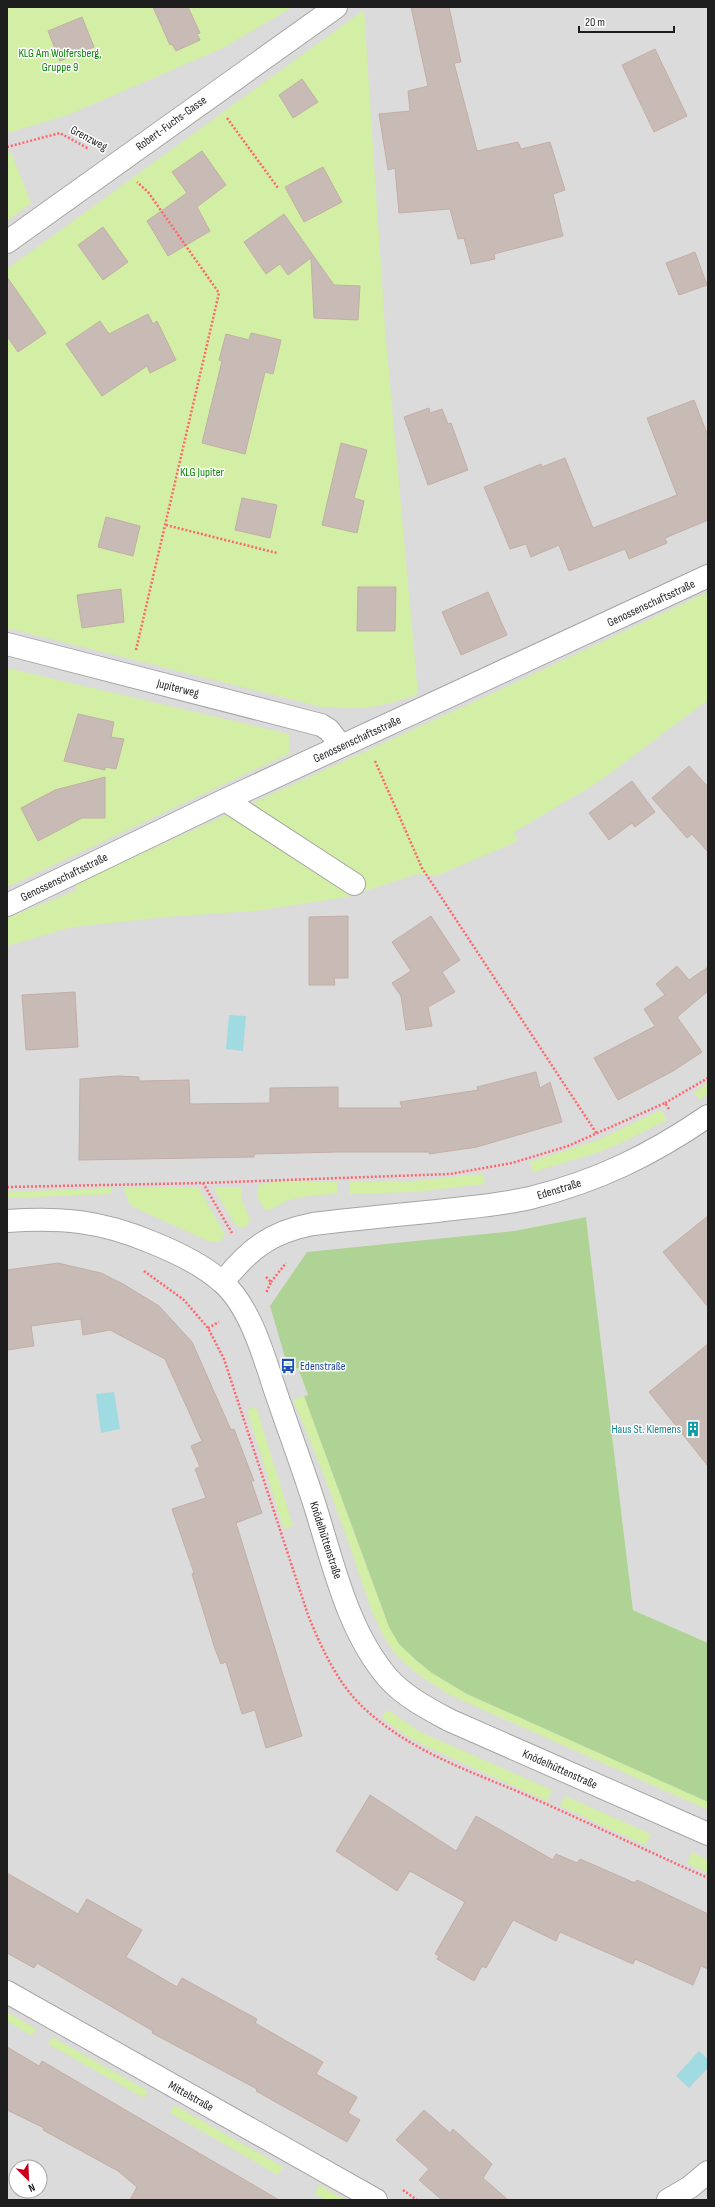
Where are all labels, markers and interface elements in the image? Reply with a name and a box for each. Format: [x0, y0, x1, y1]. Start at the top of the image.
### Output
scale bar [579, 8, 674, 34]
text: 20 m [585, 15, 605, 30]
park label: KLG Am Wolfersberg, Gruppe 9 [18, 46, 102, 75]
street label: Robert-Fuchs-Gasse [133, 93, 210, 154]
street label: Grenzweg [68, 122, 110, 155]
park label: KLG Jupiter [180, 465, 225, 480]
street label: Genossenschaftsstraße [605, 576, 698, 630]
street label: Jupiterweg [154, 676, 201, 701]
street label: Genossenschaftsstraße [311, 712, 404, 766]
street label: Genossenschaftsstraße [18, 850, 110, 905]
street label: Edenstraße [535, 1176, 583, 1203]
bus stop icon: Edenstraße [279, 1357, 297, 1375]
place label: Edenstraße [300, 1359, 346, 1374]
building icon: Haus St. Klemens [684, 1420, 702, 1438]
place label: Haus St. Klemens [611, 1422, 681, 1437]
street label: Knödelhüttenstraße [306, 1500, 345, 1581]
street label: Knödelhüttenstraße [520, 1746, 600, 1793]
street label: Mittelstraße [166, 2078, 216, 2115]
north arrow [8, 2159, 48, 2199]
text: N [26, 2181, 37, 2195]

